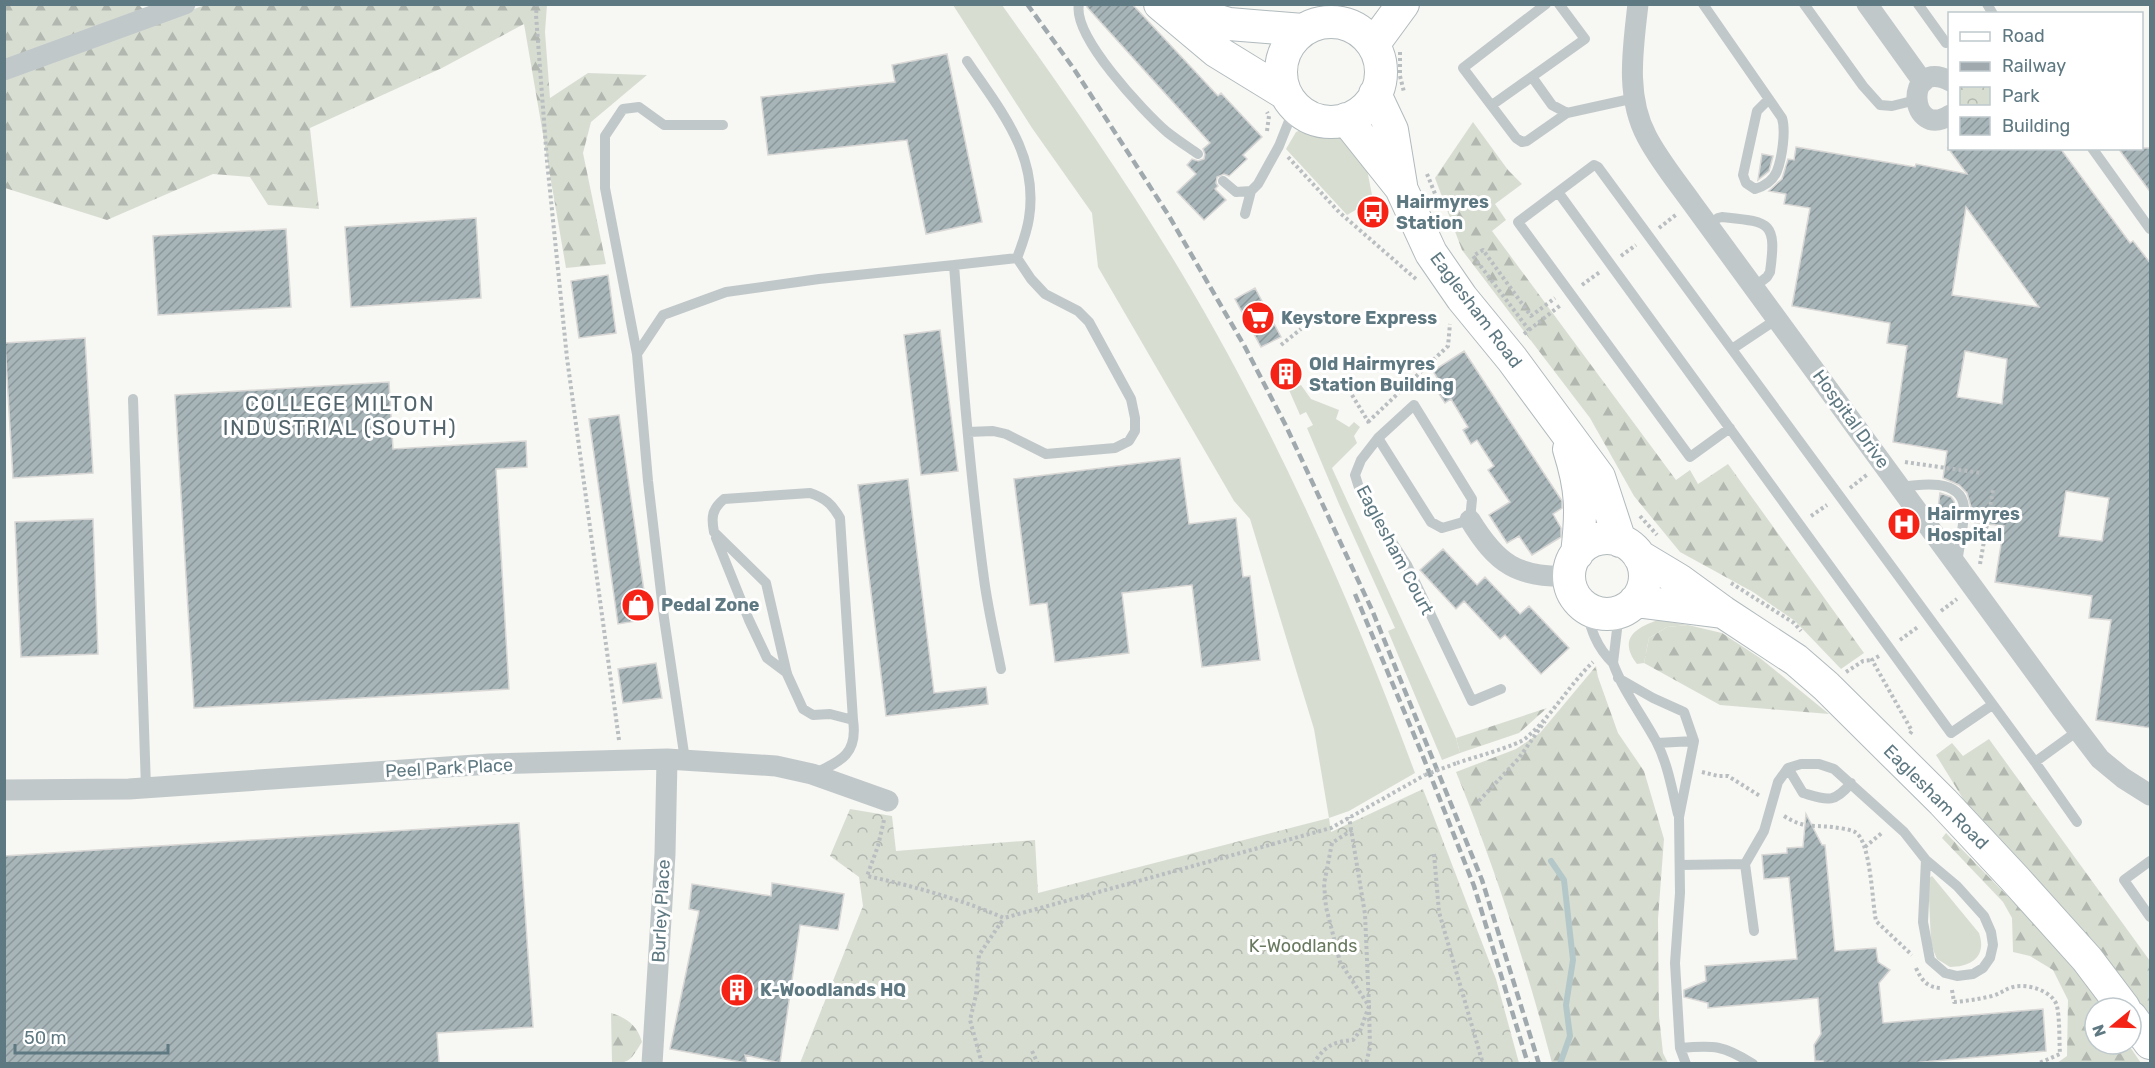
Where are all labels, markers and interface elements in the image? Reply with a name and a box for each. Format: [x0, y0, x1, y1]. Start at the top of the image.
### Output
legend [1948, 12, 2143, 150]
text: Road [2002, 25, 2045, 47]
text: Railway [2002, 55, 2066, 77]
text: Park [2002, 85, 2040, 107]
text: Building [2002, 115, 2070, 137]
place label: Hairmyres Station [1396, 191, 1489, 234]
bus stop icon: Hairmyres Station [1355, 194, 1391, 230]
street label: Eaglesham Road [1425, 248, 1527, 372]
supermarket icon: Keystore Express [1240, 300, 1276, 336]
place label: Keystore Express [1281, 307, 1437, 329]
place label: Old Hairmyres Station Building [1309, 353, 1454, 396]
building icon: Old Hairmyres Station Building [1268, 356, 1304, 392]
street label: Hospital Drive [1808, 365, 1894, 473]
district label: COLLEGE MILTON INDUSTRIAL (SOUTH) [223, 391, 457, 440]
street label: Eaglesham Court [1352, 481, 1438, 619]
place label: Hairmyres Hospital [1927, 503, 2020, 546]
hospital icon: Hairmyres Hospital [1886, 506, 1922, 542]
shop icon: Pedal Zone [620, 587, 656, 623]
place label: Pedal Zone [661, 594, 760, 616]
street label: Eaglesham Road [1879, 740, 1993, 854]
street label: Peel Park Place [385, 754, 513, 782]
street label: Burley Place [647, 859, 675, 963]
park label: K-Woodlands [1249, 935, 1357, 957]
building icon: K-Woodlands HQ [719, 972, 755, 1008]
place label: K-Woodlands HQ [760, 979, 906, 1001]
north arrow [2083, 996, 2143, 1056]
scale bar [15, 1017, 168, 1055]
text: N [2088, 1022, 2110, 1039]
text: 50 m [24, 1027, 67, 1049]

